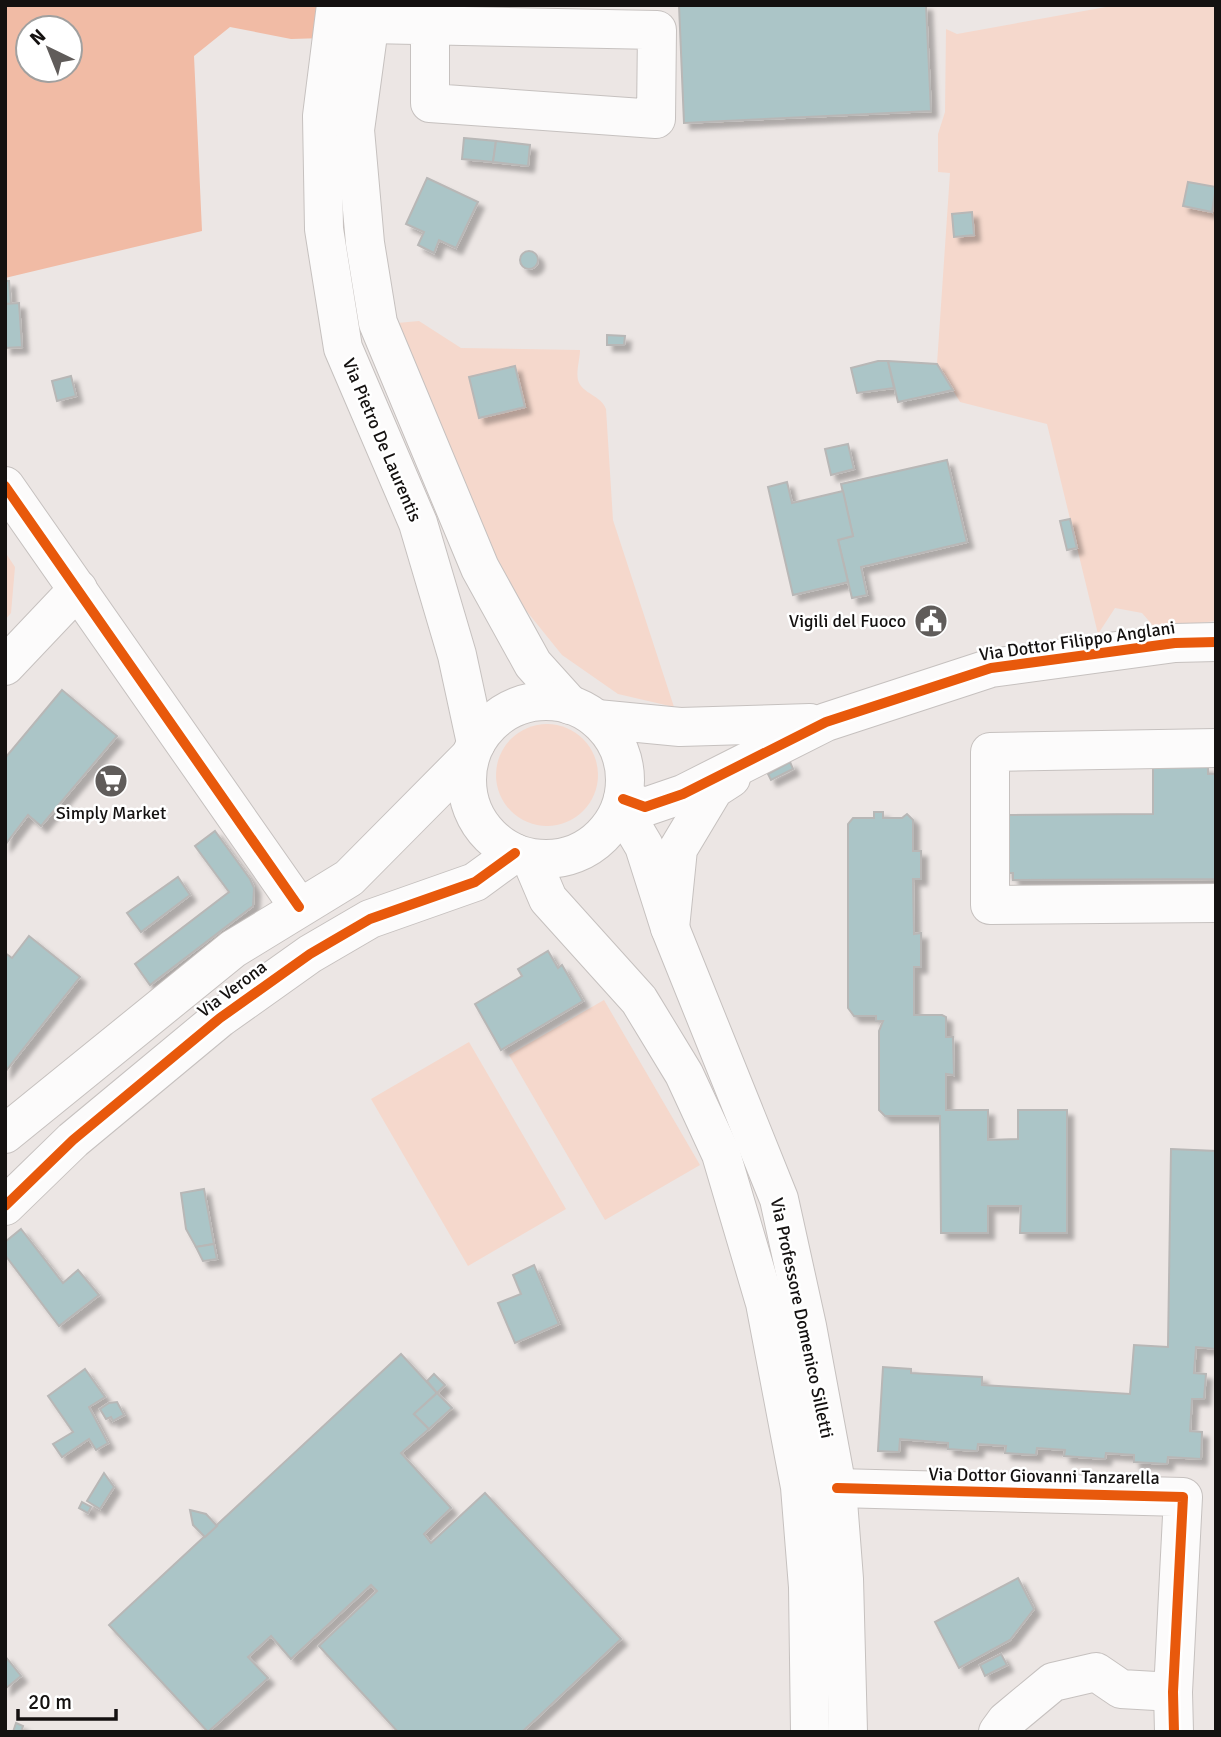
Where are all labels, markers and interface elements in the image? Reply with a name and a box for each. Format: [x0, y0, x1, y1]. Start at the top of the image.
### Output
north arrow [14, 14, 84, 84]
text: N [25, 24, 51, 51]
street label: Via Pietro De Laurentis [338, 355, 426, 525]
public building icon: Vigili del Fuoco [912, 602, 950, 640]
place label: Vigili del Fuoco [789, 610, 906, 632]
street label: Via Dottor Filippo Anglani [978, 616, 1176, 666]
supermarket icon: Simply Market [92, 762, 130, 800]
place label: Simply Market [56, 802, 166, 824]
street label: Via Verona [193, 956, 271, 1022]
street label: Via Professore Domenico Silletti [766, 1196, 838, 1440]
street label: Via Dottor Giovanni Tanzarella [928, 1463, 1160, 1489]
scale bar [18, 1678, 116, 1722]
text: 20 m [28, 1689, 72, 1715]

